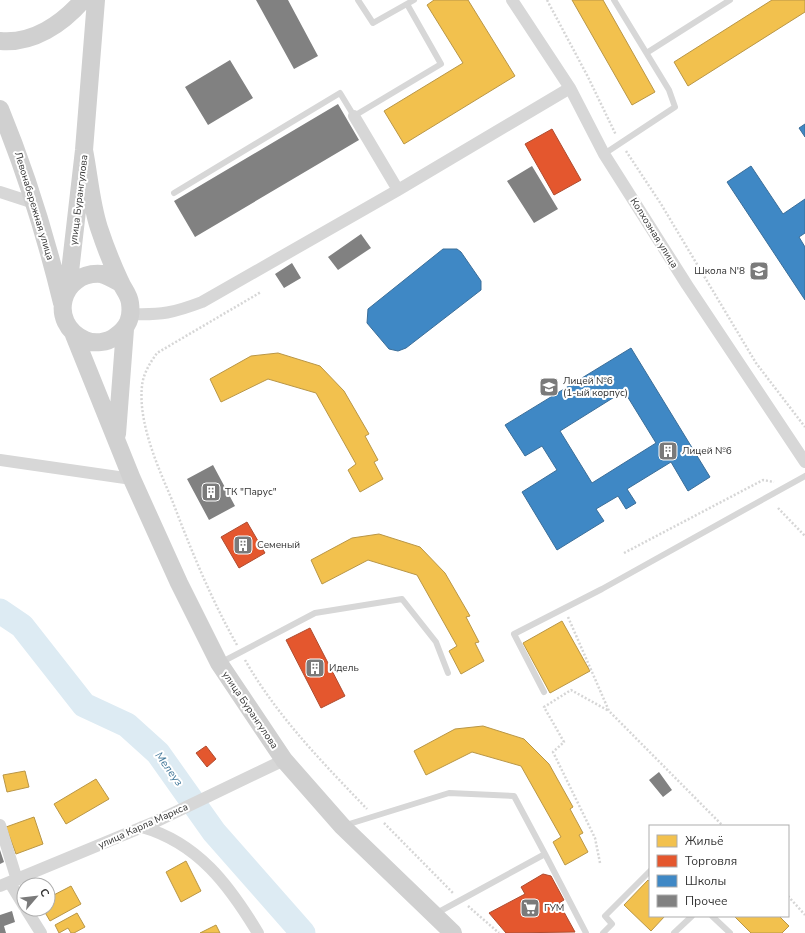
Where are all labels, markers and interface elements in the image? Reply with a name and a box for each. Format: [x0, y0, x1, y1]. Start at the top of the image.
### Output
street label: Левонабережная улица [11, 150, 57, 262]
street label: улица Бурангулова [67, 154, 91, 246]
street label: Колхозная улица [627, 195, 681, 271]
school or university icon: Школа N'8 [748, 260, 770, 282]
place label: Школа N'8 [694, 264, 745, 278]
place label: Лицей №6 (1-ый корпус) [563, 374, 628, 400]
school or university icon: Лицей №6 (1-ый корпус) [538, 376, 560, 398]
building icon: Лицей №6 [657, 440, 679, 462]
place label: Лицей №6 [682, 444, 732, 458]
building icon: ТК "Парус" [200, 481, 222, 503]
place label: ТК "Парус" [225, 485, 277, 499]
building icon: Семеный [232, 534, 254, 556]
place label: Семеный [257, 538, 300, 552]
building icon: Идель [304, 657, 326, 679]
place label: Идель [329, 661, 359, 675]
street label: улица Бурангулова [219, 668, 281, 752]
water label: Мелеуз [152, 749, 186, 789]
street label: улица Карла Маркса [96, 800, 190, 852]
legend [649, 825, 789, 917]
text: Жильё [685, 833, 723, 849]
text: Торговля [685, 853, 737, 869]
text: Школы [685, 873, 726, 889]
north arrow [16, 877, 56, 917]
text: С [36, 886, 53, 900]
text: Прочее [685, 893, 728, 909]
supermarket icon: ГУМ [519, 897, 541, 919]
place label: ГУМ [544, 901, 564, 915]

